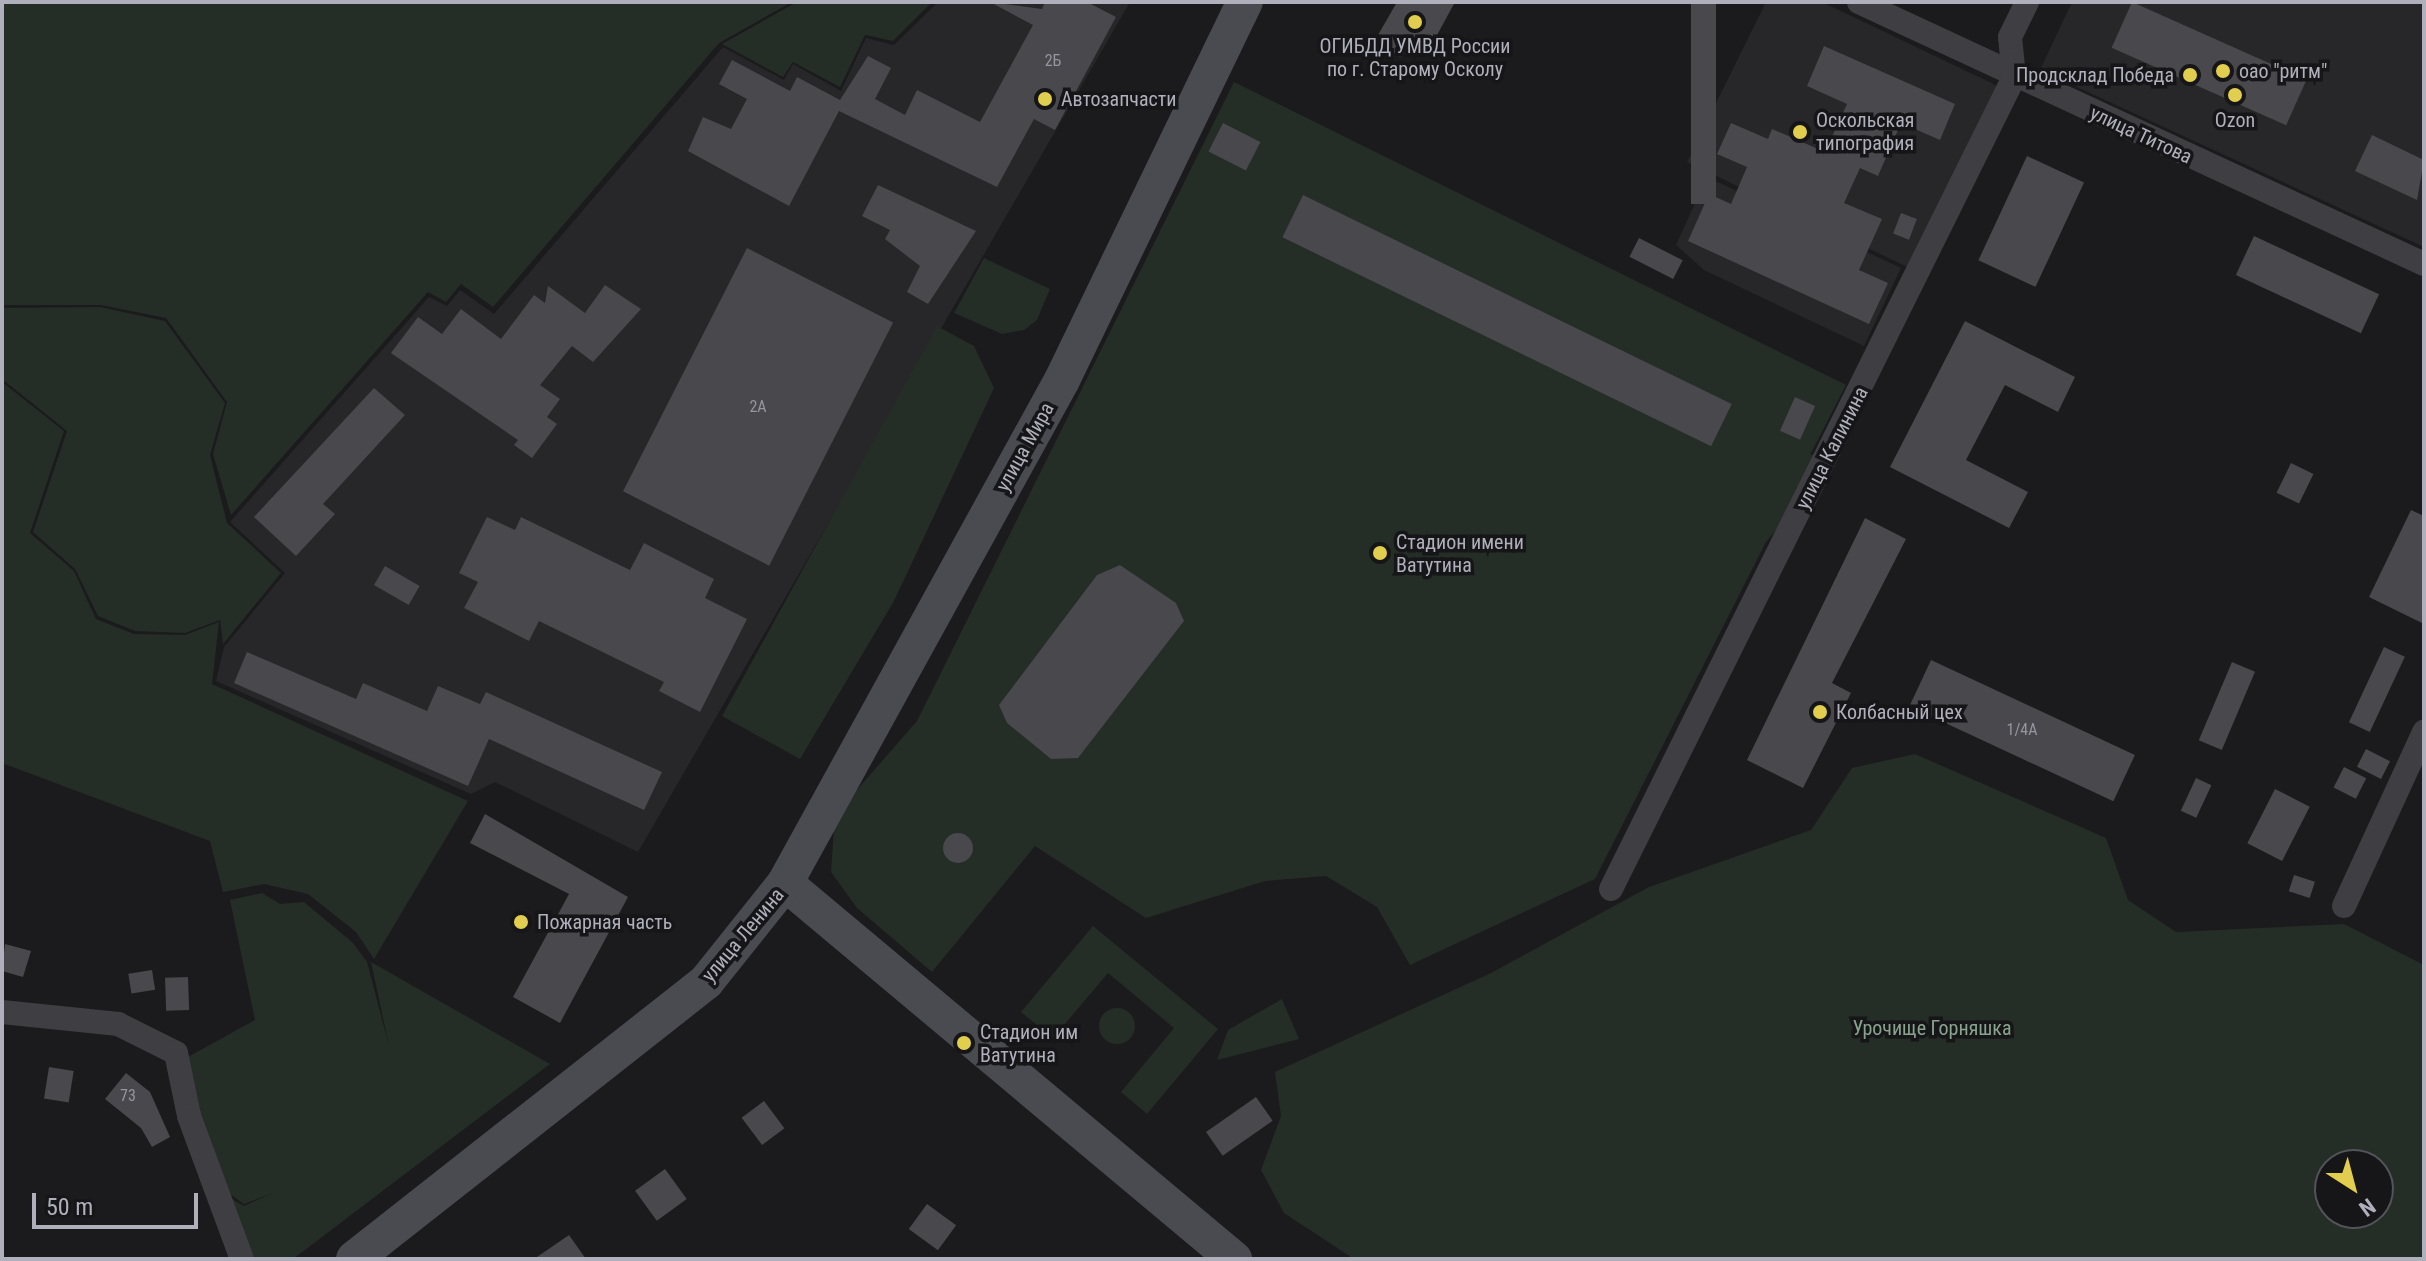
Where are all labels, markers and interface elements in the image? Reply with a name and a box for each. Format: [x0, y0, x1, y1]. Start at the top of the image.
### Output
marker: ОГИБДД УМВД России по г. Старому Осколу [1406, 13, 1424, 31]
place label: ОГИБДД УМВД России по г. Старому Осколу [1320, 34, 1510, 81]
house number: 2Б [1045, 51, 1061, 71]
place label: оао "ритм" [2239, 59, 2327, 83]
marker: оао "ритм" [2214, 62, 2232, 80]
place label: Продсклад Победа [2016, 63, 2174, 87]
marker: Продсклад Победа [2181, 66, 2199, 84]
marker: Ozon [2226, 86, 2244, 104]
place label: Автозапчасти [1061, 87, 1176, 111]
marker: Автозапчасти [1036, 90, 1054, 108]
street label: улица Титова [2086, 101, 2196, 169]
place label: Оскольская типография [1816, 108, 1914, 155]
place label: Ozon [2215, 108, 2255, 132]
marker: Оскольская типография [1791, 123, 1809, 141]
street label: улица Калинина [1791, 383, 1873, 513]
house number: 2А [749, 397, 767, 417]
street label: улица Мира [991, 398, 1059, 496]
place label: Стадион имени Ватутина [1396, 530, 1524, 577]
marker: Стадион имени Ватутина [1371, 544, 1389, 562]
place label: Колбасный цех [1836, 700, 1963, 724]
marker: Колбасный цех [1811, 703, 1829, 721]
house number: 1/4А [2007, 720, 2037, 740]
street label: улица Ленина [697, 883, 789, 987]
place label: Пожарная часть [537, 910, 672, 934]
marker: Пожарная часть [512, 913, 530, 931]
park label: Урочище Горняшка [1852, 1016, 2012, 1040]
place label: Стадион им Ватутина [980, 1020, 1078, 1067]
marker: Стадион им Ватутина [955, 1034, 973, 1052]
house number: 73 [120, 1086, 136, 1106]
north arrow [2314, 1149, 2394, 1229]
scale bar [36, 1177, 202, 1227]
text: 50 m [46, 1193, 93, 1221]
text: N [2354, 1193, 2380, 1221]

